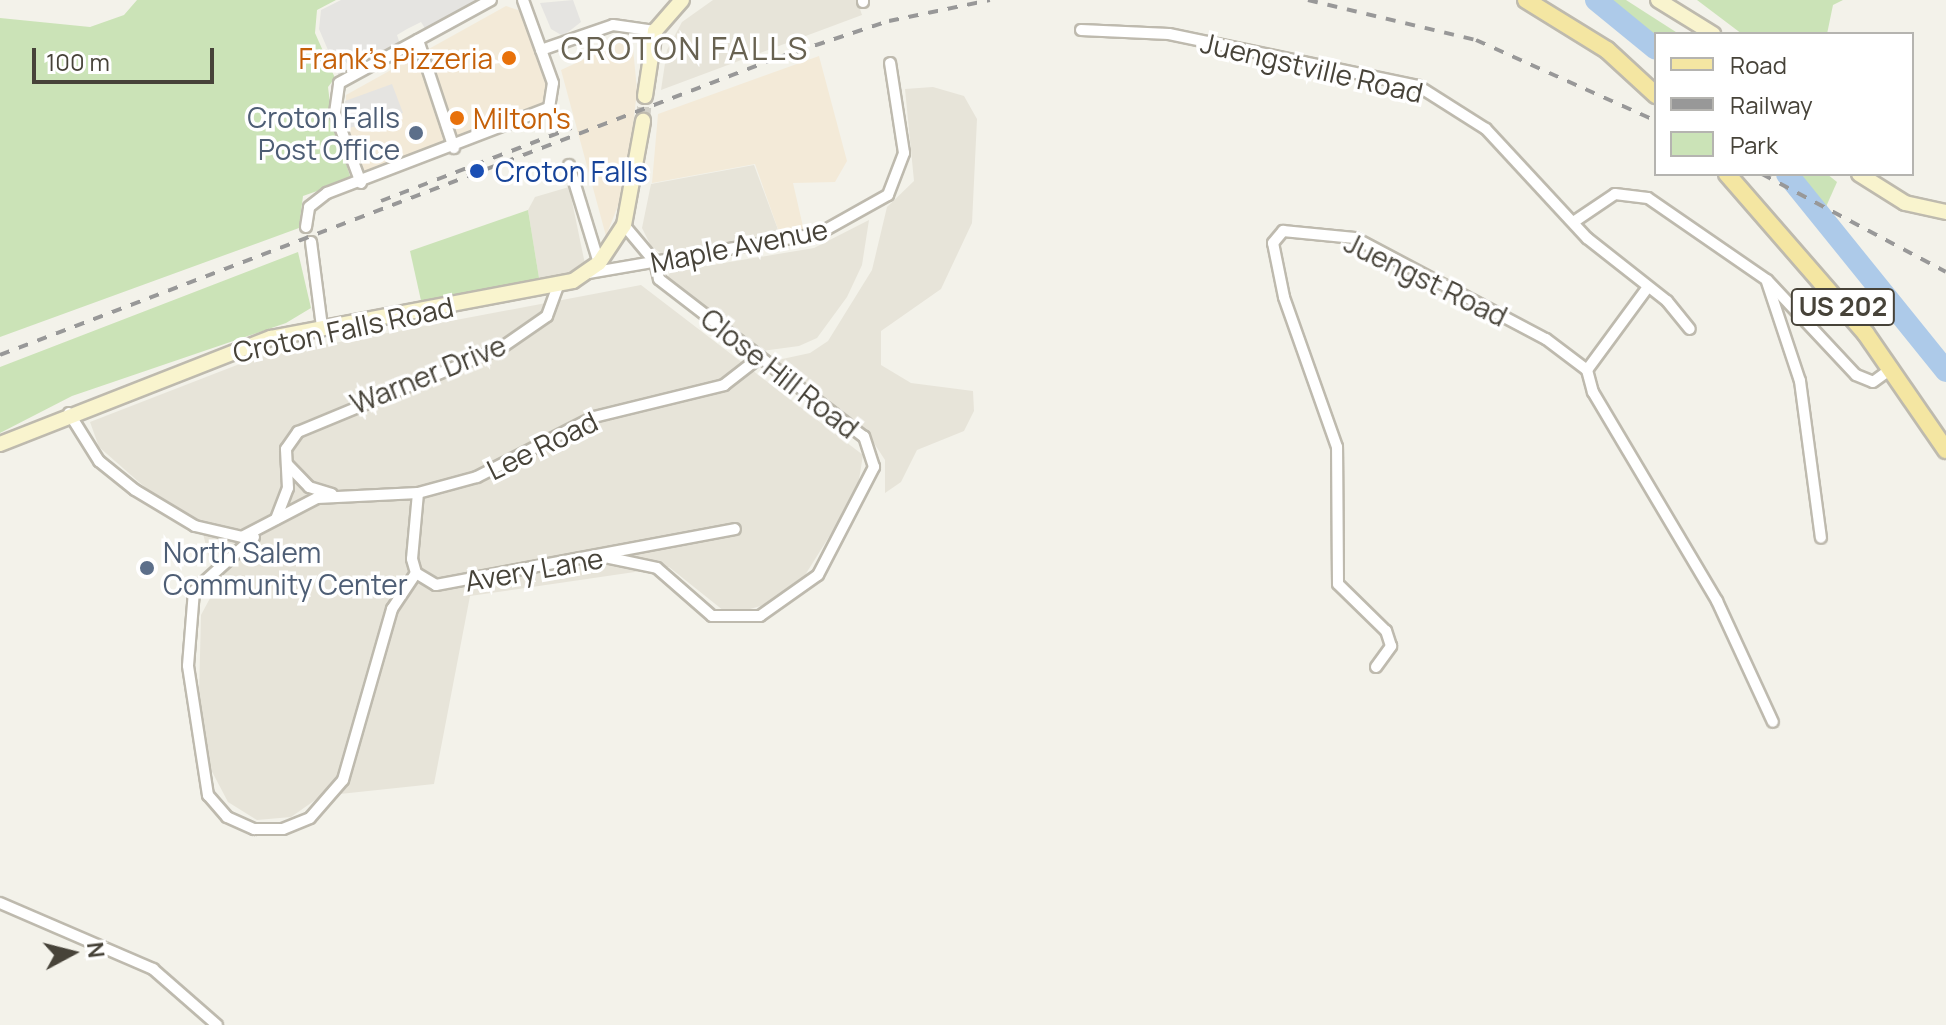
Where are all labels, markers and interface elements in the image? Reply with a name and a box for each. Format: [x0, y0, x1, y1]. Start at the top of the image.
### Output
street label: Juengstville Road [1198, 25, 1426, 109]
district label: CROTON FALLS [561, 29, 809, 67]
scale bar [36, 32, 218, 82]
legend [1654, 32, 1914, 176]
place label: Frank's Pizzeria [299, 41, 493, 75]
text: 100 m [46, 45, 110, 78]
text: Road [1730, 48, 1787, 81]
marker: Frank's Pizzeria [500, 49, 518, 67]
text: Railway [1730, 88, 1813, 121]
place label: Croton Falls Post Office [247, 100, 400, 166]
place label: Milton's [473, 101, 571, 135]
marker: Milton's [448, 109, 466, 127]
marker: Croton Falls Post Office [407, 124, 425, 142]
text: Park [1730, 128, 1778, 161]
place label: Croton Falls [495, 154, 648, 188]
marker: Croton Falls [466, 160, 488, 182]
street label: Maple Avenue [647, 211, 831, 279]
street label: Juengst Road [1339, 225, 1513, 333]
road number: US 202 [1789, 285, 1897, 329]
street label: Croton Falls Road [230, 289, 456, 369]
street label: Close Hill Road [695, 301, 865, 445]
street label: Warner Drive [345, 328, 511, 420]
street label: Lee Road [481, 404, 603, 486]
place label: North Salem Community Center [163, 535, 408, 601]
street label: Avery Lane [462, 540, 606, 598]
marker: North Salem Community Center [138, 559, 156, 577]
north arrow [32, 913, 112, 993]
text: N [80, 940, 112, 960]

